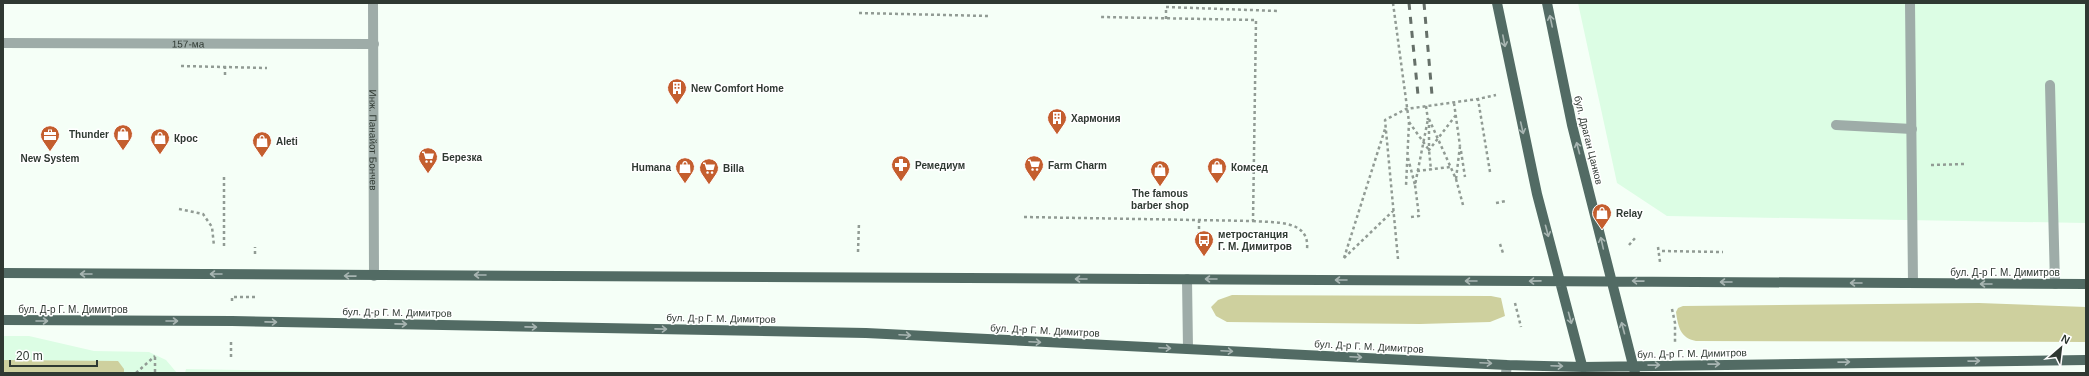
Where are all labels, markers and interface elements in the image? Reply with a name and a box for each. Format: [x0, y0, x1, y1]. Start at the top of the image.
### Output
one-way arrow [1546, 15, 1554, 28]
one-way arrow [1500, 34, 1508, 47]
street label: 157-ма [172, 38, 205, 50]
building icon: New Comfort Home [666, 77, 688, 105]
place label: New Comfort Home [691, 83, 784, 94]
street label: Инж. Панайот Бончев [367, 90, 379, 190]
street label: бул. Драган Цанков [1572, 95, 1605, 186]
building icon: Хармония [1046, 107, 1068, 135]
place label: Хармония [1071, 113, 1121, 124]
one-way arrow [1518, 121, 1526, 134]
shop icon: Thunder [112, 123, 134, 151]
office icon: New System [39, 124, 61, 152]
shop icon: Крос [149, 127, 171, 155]
place label: Thunder [69, 129, 109, 140]
shop icon: Aleti [251, 130, 273, 158]
place label: Крос [174, 133, 198, 144]
place label: Aleti [276, 136, 298, 147]
one-way arrow [1574, 142, 1582, 155]
supermarket icon: Березка [417, 146, 439, 174]
place label: Березка [442, 152, 482, 163]
place label: New System [21, 153, 80, 164]
pharmacy icon: Ремедиум [890, 154, 912, 182]
supermarket icon: Farm Charm [1023, 154, 1045, 182]
shop icon: Humana [674, 156, 696, 184]
shop icon: Комсед [1206, 156, 1228, 184]
supermarket icon: Billa [698, 157, 720, 185]
shop icon: The famous barber shop [1149, 159, 1171, 187]
place label: Ремедиум [915, 160, 965, 171]
place label: Farm Charm [1048, 160, 1107, 171]
place label: Humana [632, 162, 671, 173]
place label: Комсед [1231, 162, 1268, 173]
place label: Billa [723, 163, 745, 174]
place label: The famous barber shop [1131, 188, 1189, 211]
shop icon: Relay [1591, 202, 1613, 230]
place label: Relay [1616, 208, 1643, 219]
one-way arrow [1544, 225, 1551, 238]
bus stop icon: метростанция Г. М. Димитров [1193, 229, 1215, 257]
place label: метростанция Г. М. Димитров [1218, 229, 1292, 252]
one-way arrow [1597, 237, 1605, 250]
street label: бул. Д-р Г. М. Димитров [1950, 267, 2060, 278]
one-way arrow [80, 270, 93, 278]
one-way arrow [210, 271, 223, 278]
one-way arrow [474, 271, 487, 279]
one-way arrow [344, 272, 357, 280]
one-way arrow [1075, 275, 1088, 283]
one-way arrow [1205, 275, 1218, 283]
one-way arrow [1335, 276, 1348, 284]
one-way arrow [1465, 277, 1478, 285]
one-way arrow [1529, 277, 1542, 284]
one-way arrow [1632, 278, 1645, 285]
one-way arrow [1720, 278, 1733, 286]
one-way arrow [1850, 279, 1863, 287]
one-way arrow [1980, 280, 1993, 288]
street label: бул. Д-р Г. М. Димитров [18, 304, 128, 315]
street label: бул. Д-р Г. М. Димитров [342, 306, 452, 319]
one-way arrow [1567, 311, 1574, 324]
street label: бул. Д-р Г. М. Димитров [666, 312, 776, 325]
one-way arrow [35, 317, 48, 325]
one-way arrow [165, 317, 178, 325]
one-way arrow [264, 318, 277, 326]
one-way arrow [394, 320, 407, 328]
street label: бул. Д-р Г. М. Димитров [990, 322, 1100, 339]
one-way arrow [1619, 322, 1627, 335]
one-way arrow [524, 323, 537, 331]
one-way arrow [654, 325, 667, 333]
north arrow [2041, 328, 2081, 368]
one-way arrow [898, 331, 911, 338]
text: N [2059, 332, 2072, 346]
one-way arrow [1028, 338, 1041, 345]
street label: бул. Д-р Г. М. Димитров [1314, 338, 1424, 355]
scale bar [10, 342, 97, 368]
one-way arrow [1158, 345, 1171, 352]
street label: бул. Д-р Г. М. Димитров [1637, 347, 1747, 360]
one-way arrow [1220, 348, 1233, 355]
text: 20 m [16, 349, 43, 363]
one-way arrow [1349, 354, 1362, 361]
one-way arrow [1967, 357, 1980, 365]
one-way arrow [1837, 359, 1850, 366]
one-way arrow [1479, 360, 1492, 367]
one-way arrow [1707, 360, 1720, 368]
one-way arrow [1647, 361, 1660, 369]
one-way arrow [1550, 362, 1563, 370]

